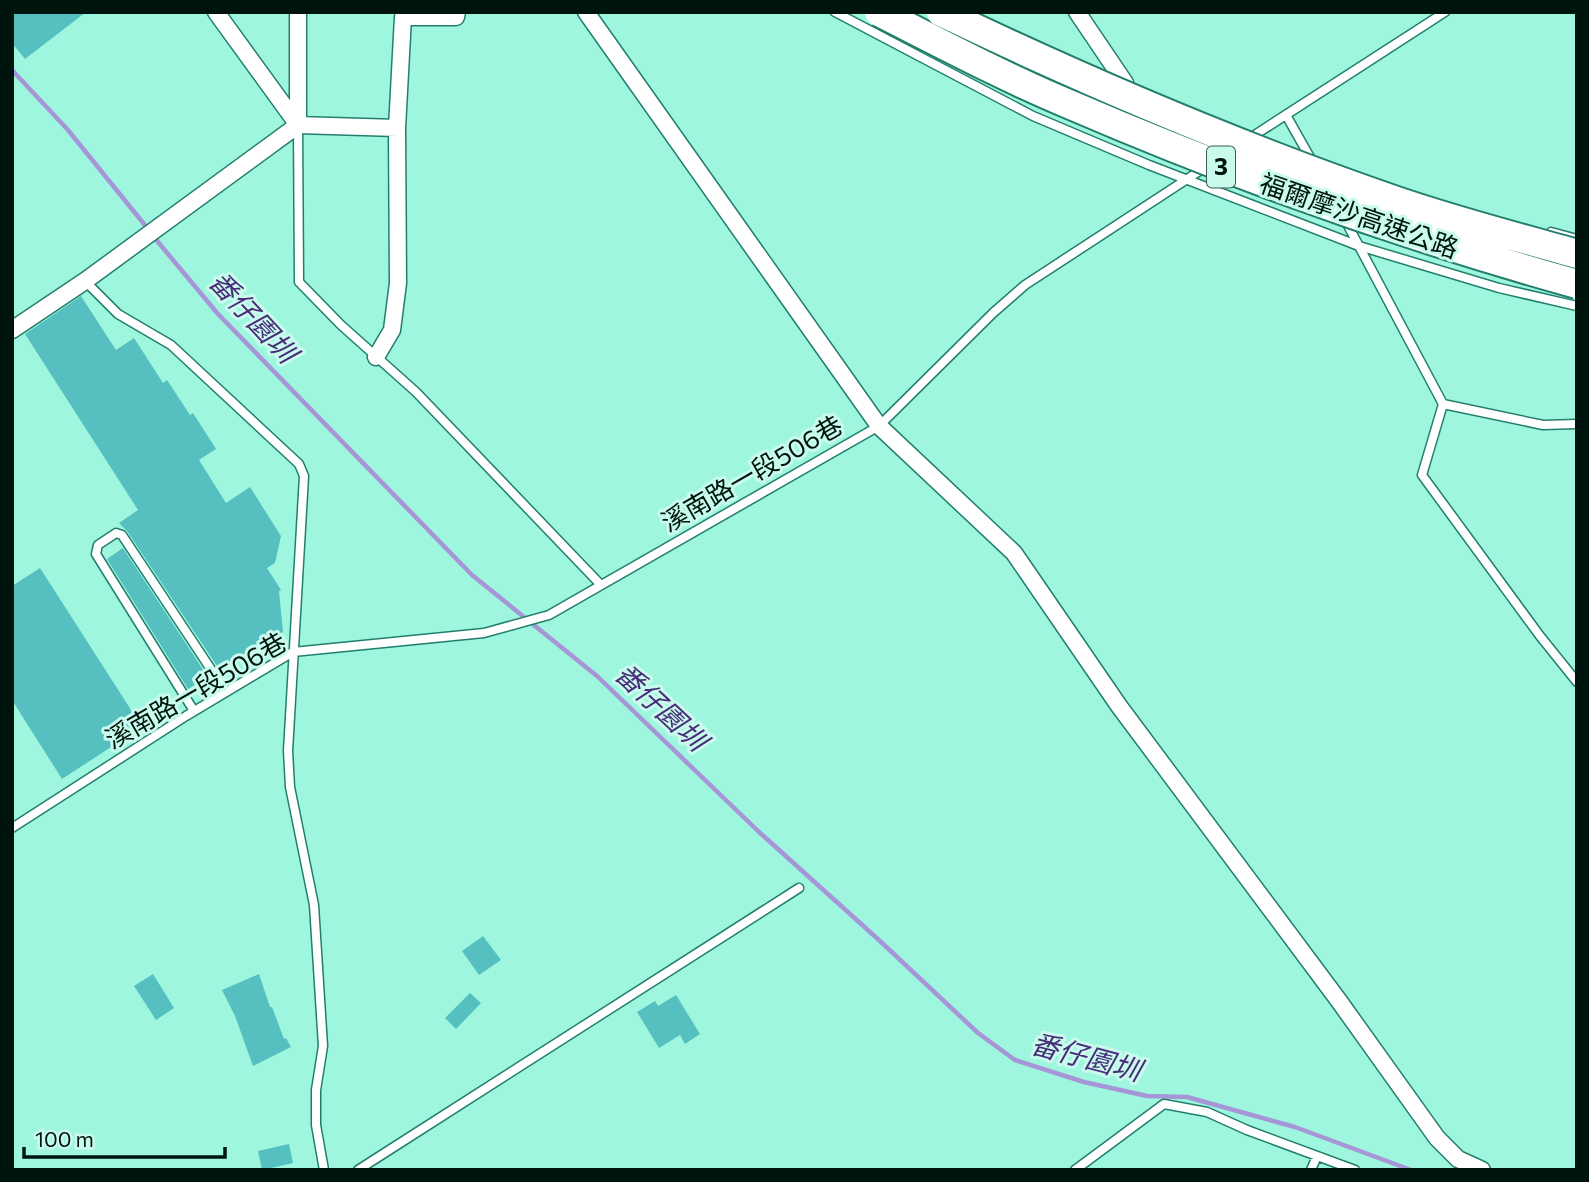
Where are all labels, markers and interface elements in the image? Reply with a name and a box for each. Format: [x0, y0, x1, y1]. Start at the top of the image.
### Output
road number: 3 [1207, 146, 1235, 188]
street label: 福爾摩沙高速公路 [1256, 166, 1463, 263]
water label: 番仔園圳 [203, 264, 307, 372]
street label: 溪南路一段506巷 [655, 408, 847, 537]
street label: 溪南路一段506巷 [99, 625, 291, 754]
water label: 番仔園圳 [609, 656, 717, 760]
water label: 番仔園圳 [1028, 1025, 1149, 1088]
scale bar [24, 1116, 226, 1160]
text: 100 m [35, 1126, 94, 1151]

